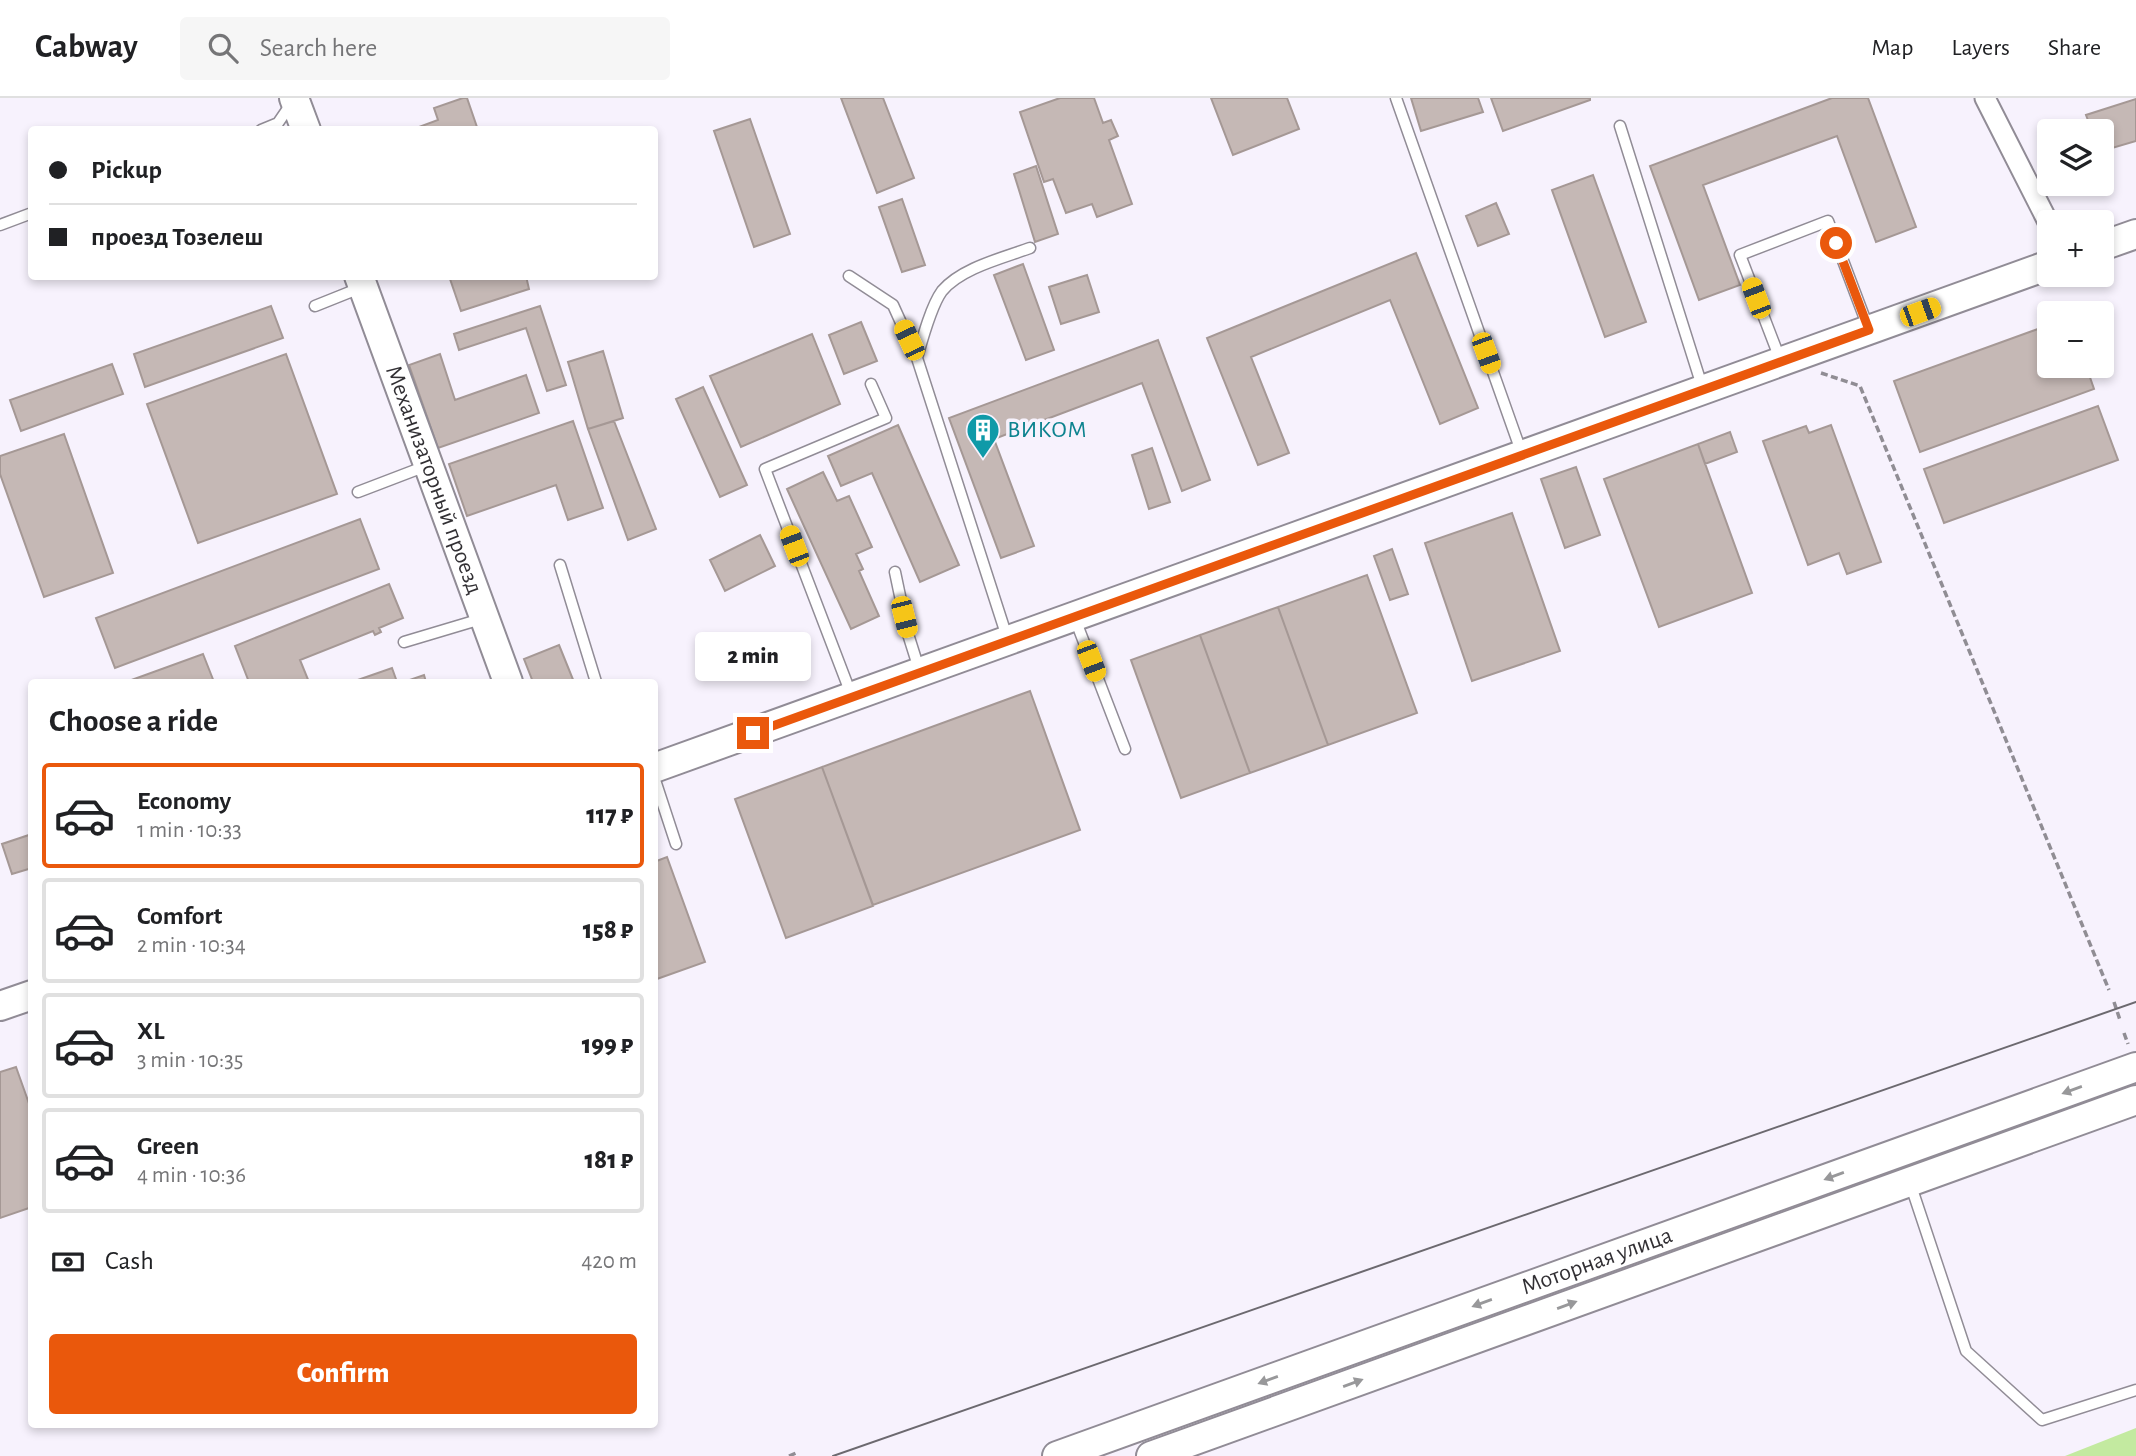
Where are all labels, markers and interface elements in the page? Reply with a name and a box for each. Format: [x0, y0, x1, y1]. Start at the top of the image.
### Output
search box [180, 17, 670, 80]
icon: search [204, 29, 242, 67]
text: Cabway [35, 31, 138, 64]
text: Search here [260, 35, 377, 61]
text: Map [1871, 36, 1913, 60]
text: Layers [1951, 36, 2010, 60]
text: Share [2048, 36, 2101, 60]
map controls [2037, 119, 2114, 378]
button: layers [2037, 119, 2114, 196]
text: Pickup [91, 157, 162, 183]
button: + [2037, 210, 2114, 287]
text: проезд Тозелеш [91, 224, 263, 250]
route start [1820, 227, 1852, 259]
car [1739, 275, 1774, 321]
car [1897, 295, 1944, 329]
button: − [2037, 301, 2114, 378]
car [891, 317, 928, 363]
car [1469, 330, 1504, 376]
street label: Механизаторный проезд [381, 362, 487, 597]
building icon: ВИКОМ [964, 411, 1002, 460]
place label: ВИКОМ [1007, 418, 1087, 442]
car [777, 523, 812, 569]
car [889, 594, 920, 640]
callout: 2 min [695, 632, 811, 680]
car [1074, 638, 1109, 684]
text: 2 min [727, 645, 779, 668]
text: Choose a ride [49, 705, 218, 737]
route end [737, 717, 769, 749]
icon: car [53, 784, 116, 847]
text: Economy [137, 788, 231, 814]
text: 117 ₽ [586, 802, 633, 828]
text: 1 min · 10:33 [137, 819, 242, 842]
icon: car [53, 899, 116, 962]
text: Comfort [137, 903, 222, 929]
text: 158 ₽ [583, 917, 633, 943]
text: 2 min · 10:34 [137, 934, 246, 957]
icon: car [53, 1014, 116, 1077]
text: XL [137, 1018, 164, 1044]
text: 199 ₽ [582, 1032, 633, 1058]
text: 3 min · 10:35 [137, 1049, 243, 1072]
one-way arrow [2061, 1085, 2082, 1096]
icon: car [53, 1129, 116, 1192]
text: Green [137, 1133, 199, 1159]
text: 181 ₽ [585, 1147, 633, 1173]
text: 4 min · 10:36 [137, 1164, 246, 1187]
one-way arrow [1824, 1171, 1845, 1182]
street label: Моторная улица [1518, 1223, 1676, 1299]
icon: cash [49, 1243, 87, 1281]
text: Cash [105, 1248, 154, 1274]
text: 420 m [581, 1250, 637, 1273]
one-way arrow [1471, 1298, 1492, 1309]
one-way arrow [1557, 1300, 1578, 1311]
button: Confirm [49, 1334, 637, 1414]
one-way arrow [1257, 1375, 1278, 1386]
one-way arrow [1343, 1377, 1364, 1388]

